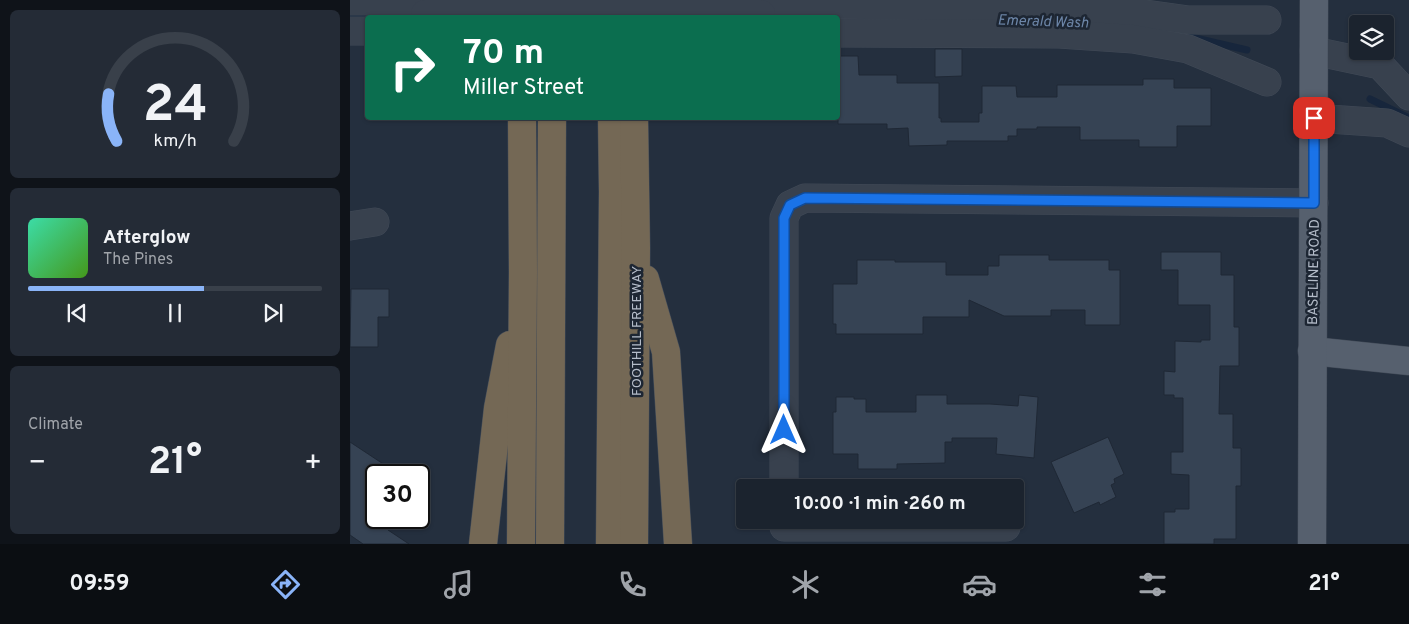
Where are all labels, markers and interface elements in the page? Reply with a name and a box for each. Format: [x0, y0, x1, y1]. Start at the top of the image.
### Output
water label: Emerald Wash [997, 11, 1089, 34]
map controls [1349, 15, 1394, 60]
button: layers [1349, 15, 1394, 60]
text: 70 m [463, 32, 544, 76]
icon: right [380, 35, 445, 100]
text: 24 [142, 74, 208, 140]
text: Miller Street [463, 75, 584, 102]
pin [1293, 97, 1335, 139]
icon: arrive [1300, 104, 1328, 132]
text: km/h [153, 130, 197, 153]
street label: BASELINE ROAD [1305, 219, 1324, 325]
text: Afterglow [103, 226, 191, 250]
text: The Pines [103, 250, 173, 270]
street label: FOOTHILL FREEWAY [629, 266, 646, 396]
icon: previous [63, 299, 91, 327]
icon: pause [161, 299, 189, 327]
icon: next [259, 299, 287, 327]
position arrow [757, 403, 809, 455]
text: Climate [28, 415, 83, 435]
text: 21° [148, 439, 202, 488]
text: − [28, 446, 46, 482]
text: + [304, 446, 322, 482]
speed limit sign: 30 [365, 464, 430, 529]
text: 10:00 · 1 min · 260 m [794, 492, 966, 516]
icon: directions [268, 567, 303, 602]
icon: music [441, 567, 476, 602]
icon: phone [615, 567, 650, 602]
icon: climate [788, 567, 823, 602]
icon: car [962, 567, 997, 602]
icon: filters [1135, 567, 1170, 602]
text: 09:59 [69, 571, 130, 598]
text: 21° [1308, 571, 1340, 598]

